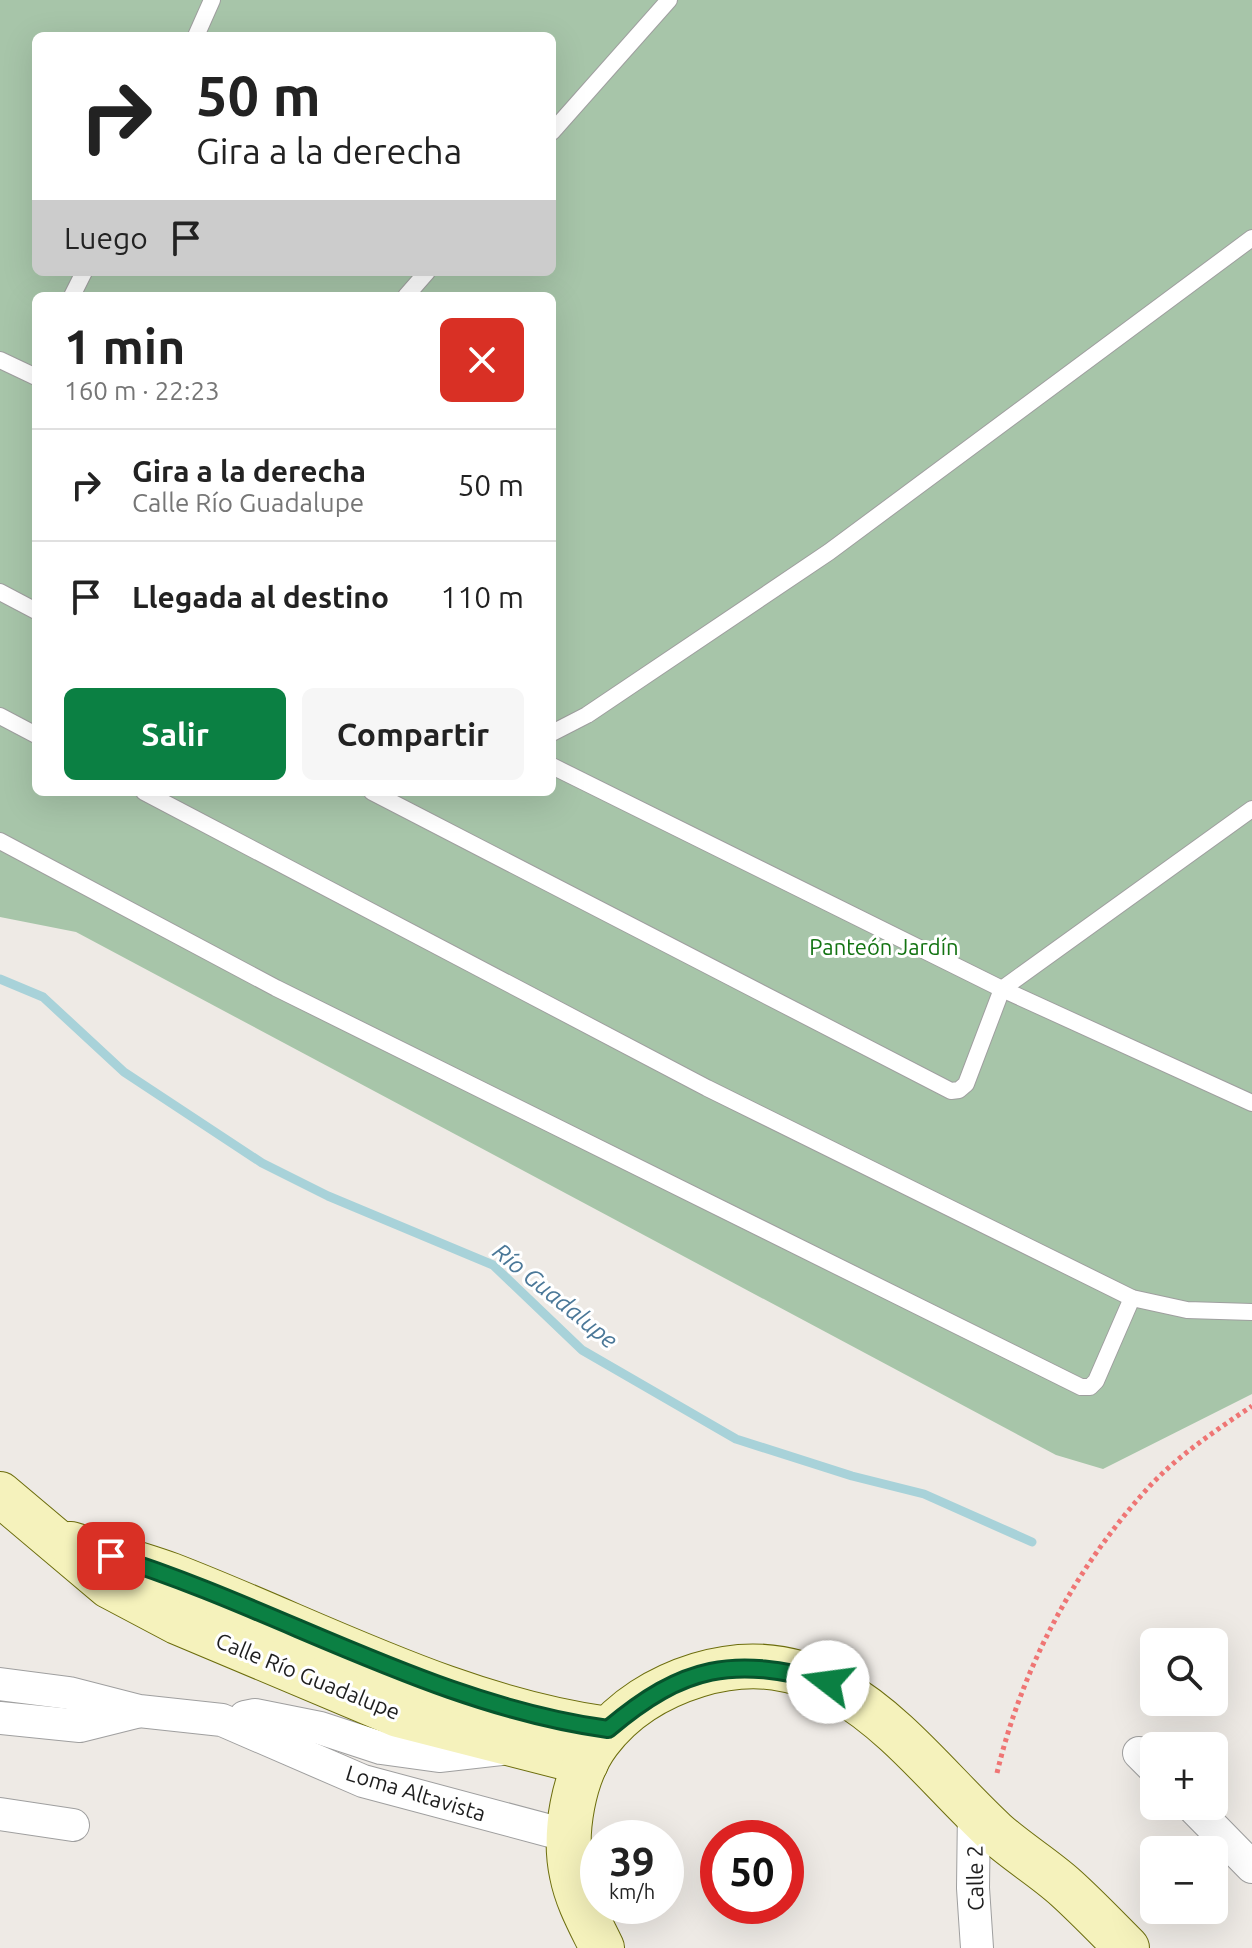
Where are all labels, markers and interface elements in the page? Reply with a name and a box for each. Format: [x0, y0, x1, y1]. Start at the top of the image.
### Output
icon: right [64, 64, 168, 168]
text: 50 m [196, 64, 321, 127]
text: Gira a la derecha [196, 130, 462, 171]
icon: arrive [164, 216, 208, 260]
text: Luego [64, 221, 148, 255]
button: close [440, 318, 524, 402]
text: 1 min [64, 319, 185, 373]
text: 160 m · 22:23 [64, 376, 220, 405]
text: Gira a la derecha [132, 454, 366, 488]
icon: right [64, 463, 108, 507]
text: 50 m [457, 468, 524, 502]
text: Calle Río Guadalupe [132, 488, 364, 517]
icon: arrive [64, 575, 108, 619]
text: Llegada al destino [132, 580, 389, 614]
text: 110 m [440, 580, 524, 614]
button: Salir [64, 688, 286, 780]
button: Compartir [302, 688, 524, 780]
park label: Panteón Jardín [809, 934, 959, 959]
water label: Río Guadalupe [488, 1237, 623, 1354]
pin [77, 1522, 145, 1590]
icon: arrive [89, 1534, 133, 1578]
street label: Calle Río Guadalupe [212, 1627, 404, 1724]
map controls [1140, 1628, 1228, 1924]
button: search [1140, 1628, 1228, 1716]
position arrow [786, 1640, 870, 1724]
button: + [1140, 1732, 1228, 1820]
street label: Loma Altavista [343, 1759, 489, 1826]
speed limit sign: 50 [700, 1820, 804, 1924]
button: − [1140, 1836, 1228, 1924]
text: 39 [609, 1839, 655, 1884]
street label: Calle 2 [961, 1845, 988, 1911]
text: km/h [609, 1880, 655, 1903]

